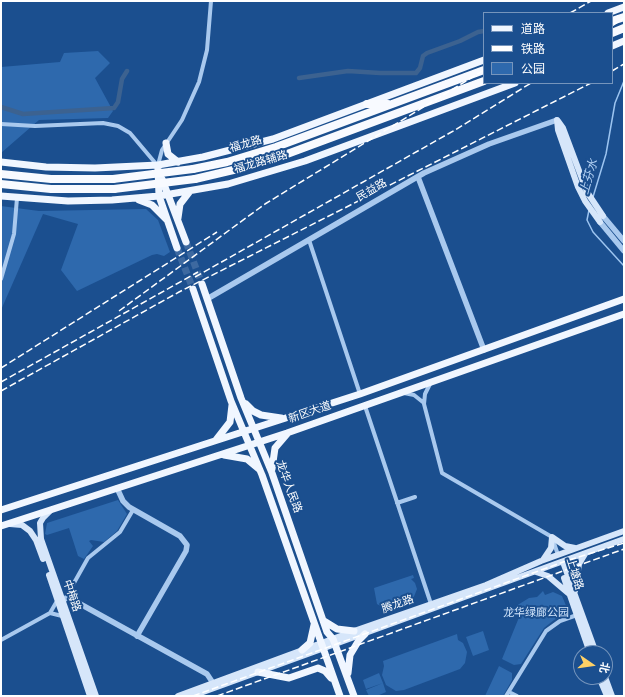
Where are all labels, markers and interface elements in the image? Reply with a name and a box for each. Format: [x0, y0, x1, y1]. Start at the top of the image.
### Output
legend [483, 12, 613, 84]
text: 道路 [521, 21, 545, 38]
text: 铁路 [521, 41, 545, 58]
text: 公园 [521, 61, 545, 78]
street label: 福龙路 [228, 134, 264, 156]
street label: 福龙路辅路 [233, 149, 289, 177]
water label: 上芬水 [578, 158, 602, 196]
street label: 民益路 [354, 177, 390, 205]
street label: 新区大道 [287, 400, 333, 426]
street label: 龙华人民路 [272, 459, 304, 515]
street label: 上塘路 [563, 556, 585, 592]
street label: 中梅路 [59, 578, 83, 614]
street label: 腾龙路 [380, 593, 416, 617]
park label: 龙华绿廊公园 [503, 607, 569, 621]
north arrow [573, 645, 613, 685]
text: 北 [596, 661, 613, 675]

